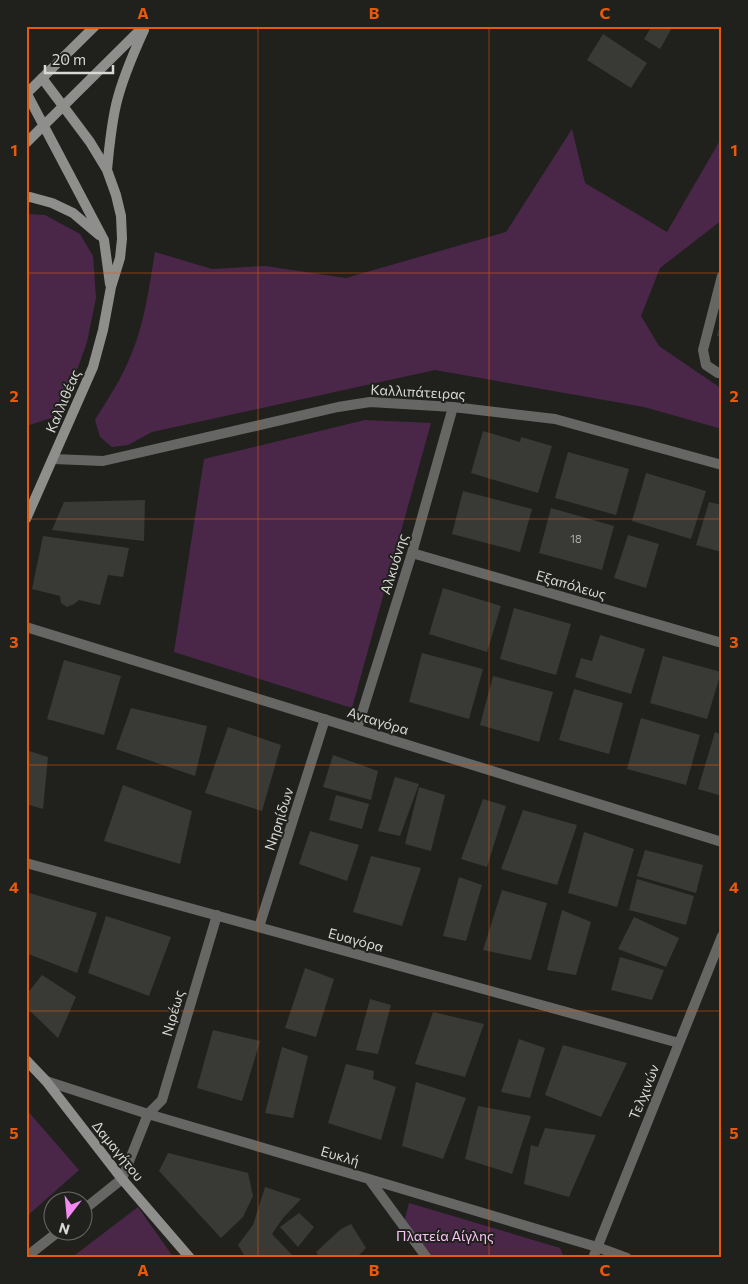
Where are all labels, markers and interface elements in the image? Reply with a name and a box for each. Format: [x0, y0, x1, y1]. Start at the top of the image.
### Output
text: A [137, 3, 149, 22]
text: B [369, 3, 380, 22]
text: C [600, 3, 611, 22]
scale bar [45, 42, 112, 74]
text: 20 m [52, 50, 86, 68]
text: 1 [10, 140, 18, 159]
text: 1 [730, 140, 738, 159]
street label: Καλλιθέας [42, 366, 84, 435]
street label: Καλλιπάτειρας [370, 381, 466, 402]
text: 2 [9, 386, 19, 405]
text: 2 [729, 386, 739, 405]
street label: Αλκυόνης [376, 531, 411, 596]
house number: 18 [570, 532, 582, 545]
street label: Εξαπόλεως [534, 566, 608, 603]
text: 3 [9, 632, 19, 651]
text: 3 [729, 632, 739, 651]
street label: Ανταγόρα [345, 703, 411, 738]
street label: Νηρηίδων [260, 785, 297, 852]
text: 4 [9, 877, 19, 896]
text: 4 [729, 877, 739, 896]
street label: Ευαγόρα [327, 924, 386, 955]
street label: Νιρέως [158, 988, 187, 1038]
street label: Τελχινών [625, 1062, 662, 1122]
street label: Δαμαγήτου [89, 1117, 148, 1184]
text: 5 [9, 1123, 19, 1142]
text: 5 [729, 1123, 739, 1142]
street label: Ευκλή [319, 1142, 361, 1169]
north arrow [42, 1192, 92, 1242]
text: N [57, 1219, 72, 1239]
park label: Πλατεία Αίγλης [396, 1227, 494, 1244]
text: A [137, 1260, 149, 1279]
text: B [369, 1260, 380, 1279]
text: C [600, 1260, 611, 1279]

